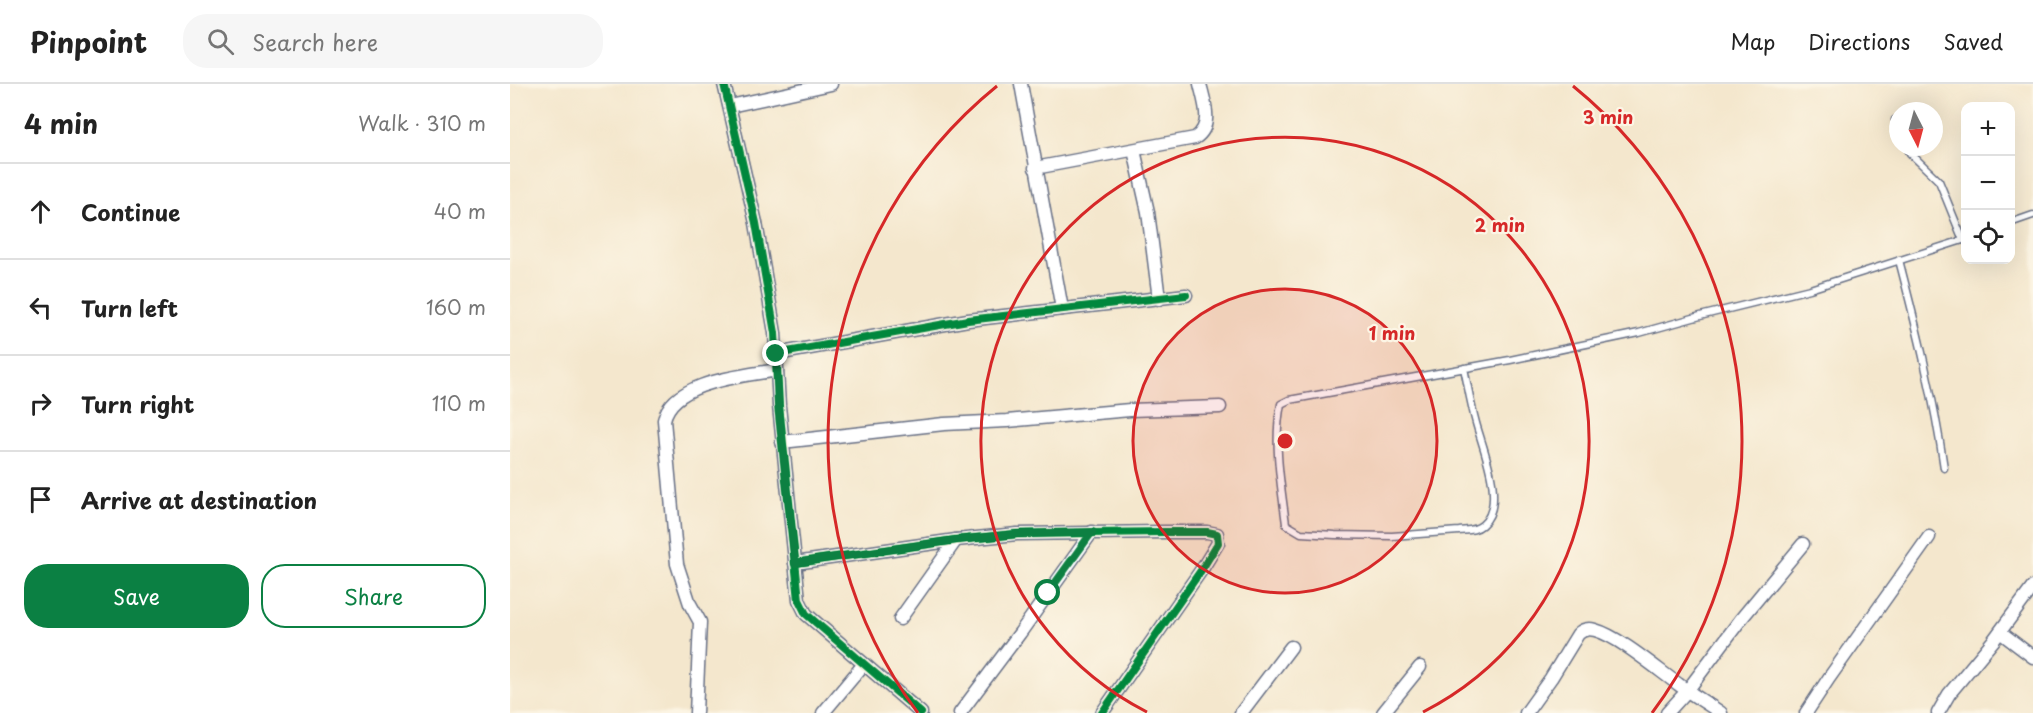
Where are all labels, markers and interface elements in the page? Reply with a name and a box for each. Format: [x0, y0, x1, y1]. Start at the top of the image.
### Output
search box [183, 14, 603, 68]
text: Pinpoint [30, 20, 147, 63]
icon: search [204, 25, 237, 58]
text: Search here [252, 25, 378, 58]
text: Map [1730, 25, 1775, 57]
text: Directions [1808, 25, 1910, 57]
text: Saved [1943, 25, 2003, 57]
north arrow [1889, 102, 1943, 156]
map controls [1961, 102, 2015, 264]
button: + [1961, 102, 2015, 156]
text: 3 min [1583, 103, 1633, 130]
text: 4 min [24, 104, 98, 143]
text: Walk · 310 m [358, 108, 486, 138]
button: − [1961, 156, 2015, 210]
icon: ahead [24, 195, 57, 228]
text: Continue [81, 195, 180, 228]
text: 40 m [434, 196, 486, 226]
button: locate [1961, 210, 2015, 264]
text: 2 min [1475, 211, 1525, 238]
icon: left [24, 291, 57, 324]
text: Turn left [81, 291, 178, 324]
text: 160 m [426, 292, 486, 322]
text: 1 min [1369, 319, 1415, 346]
route end [762, 340, 788, 366]
icon: right [24, 387, 57, 420]
text: Turn right [81, 387, 194, 420]
text: 110 m [432, 388, 486, 418]
centre of rings [1275, 431, 1295, 451]
icon: arrive [24, 483, 57, 516]
text: Arrive at destination [81, 483, 317, 516]
button: Save [24, 564, 249, 628]
button: Share [261, 564, 486, 628]
route start [1034, 579, 1060, 605]

